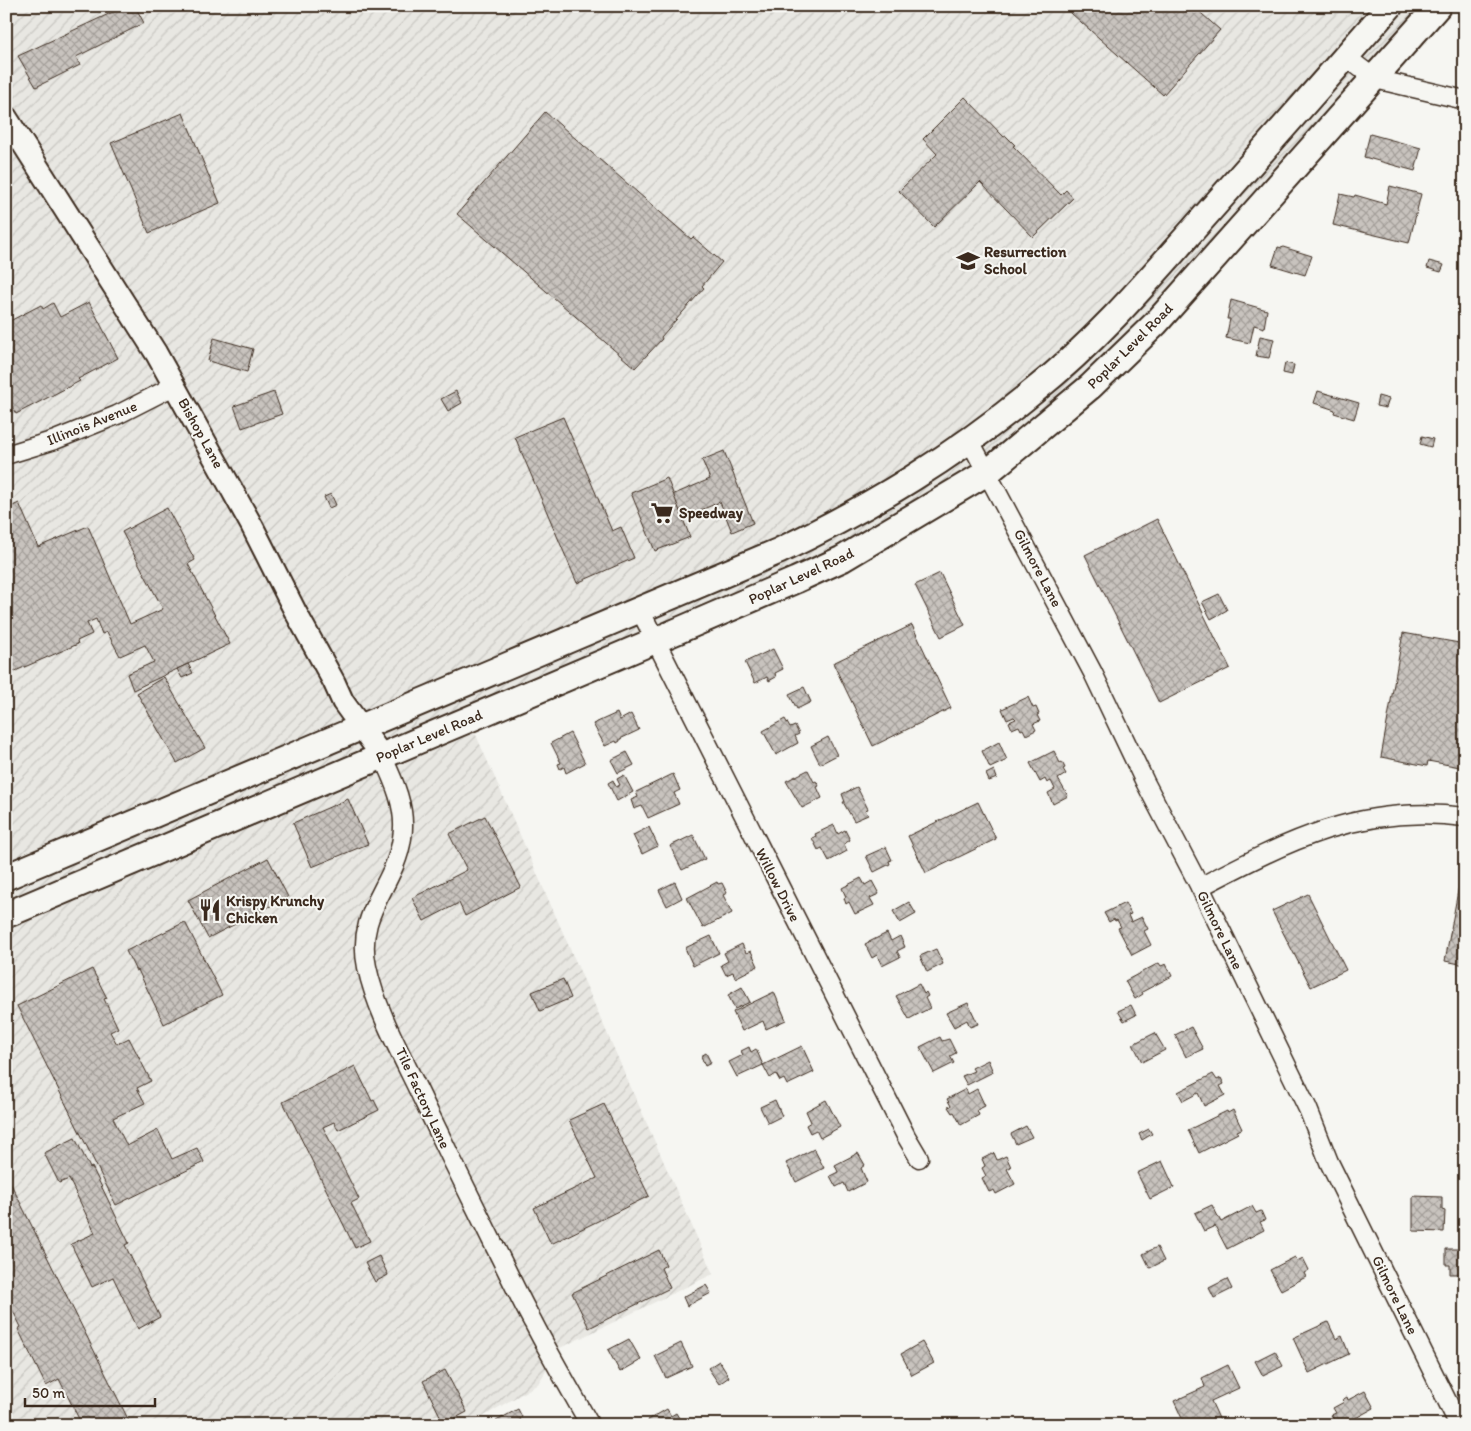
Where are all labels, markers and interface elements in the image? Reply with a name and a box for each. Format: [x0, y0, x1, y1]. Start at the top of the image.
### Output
place label: Resurrection School [984, 243, 1067, 278]
school or university icon: Resurrection School [955, 248, 981, 274]
street label: Poplar Level Road [1083, 299, 1177, 393]
street label: Bishop Lane [174, 395, 228, 471]
street label: Illinois Avenue [44, 397, 140, 449]
supermarket icon: Speedway [649, 500, 675, 526]
place label: Speedway [679, 504, 744, 523]
street label: Gilmore Lane [1010, 526, 1066, 610]
street label: Poplar Level Road [746, 544, 856, 608]
street label: Poplar Level Road [373, 705, 485, 767]
street label: Willow Drive [752, 845, 804, 925]
street label: Gilmore Lane [1193, 888, 1247, 972]
place label: Krispy Krunchy Chicken [226, 892, 325, 927]
restaurant icon: Krispy Krunchy Chicken [197, 897, 223, 923]
street label: Tile Factory Lane [392, 1044, 454, 1152]
street label: Gilmore Lane [1368, 1253, 1422, 1337]
scale bar [25, 1376, 155, 1408]
text: 50 m [32, 1384, 65, 1402]

